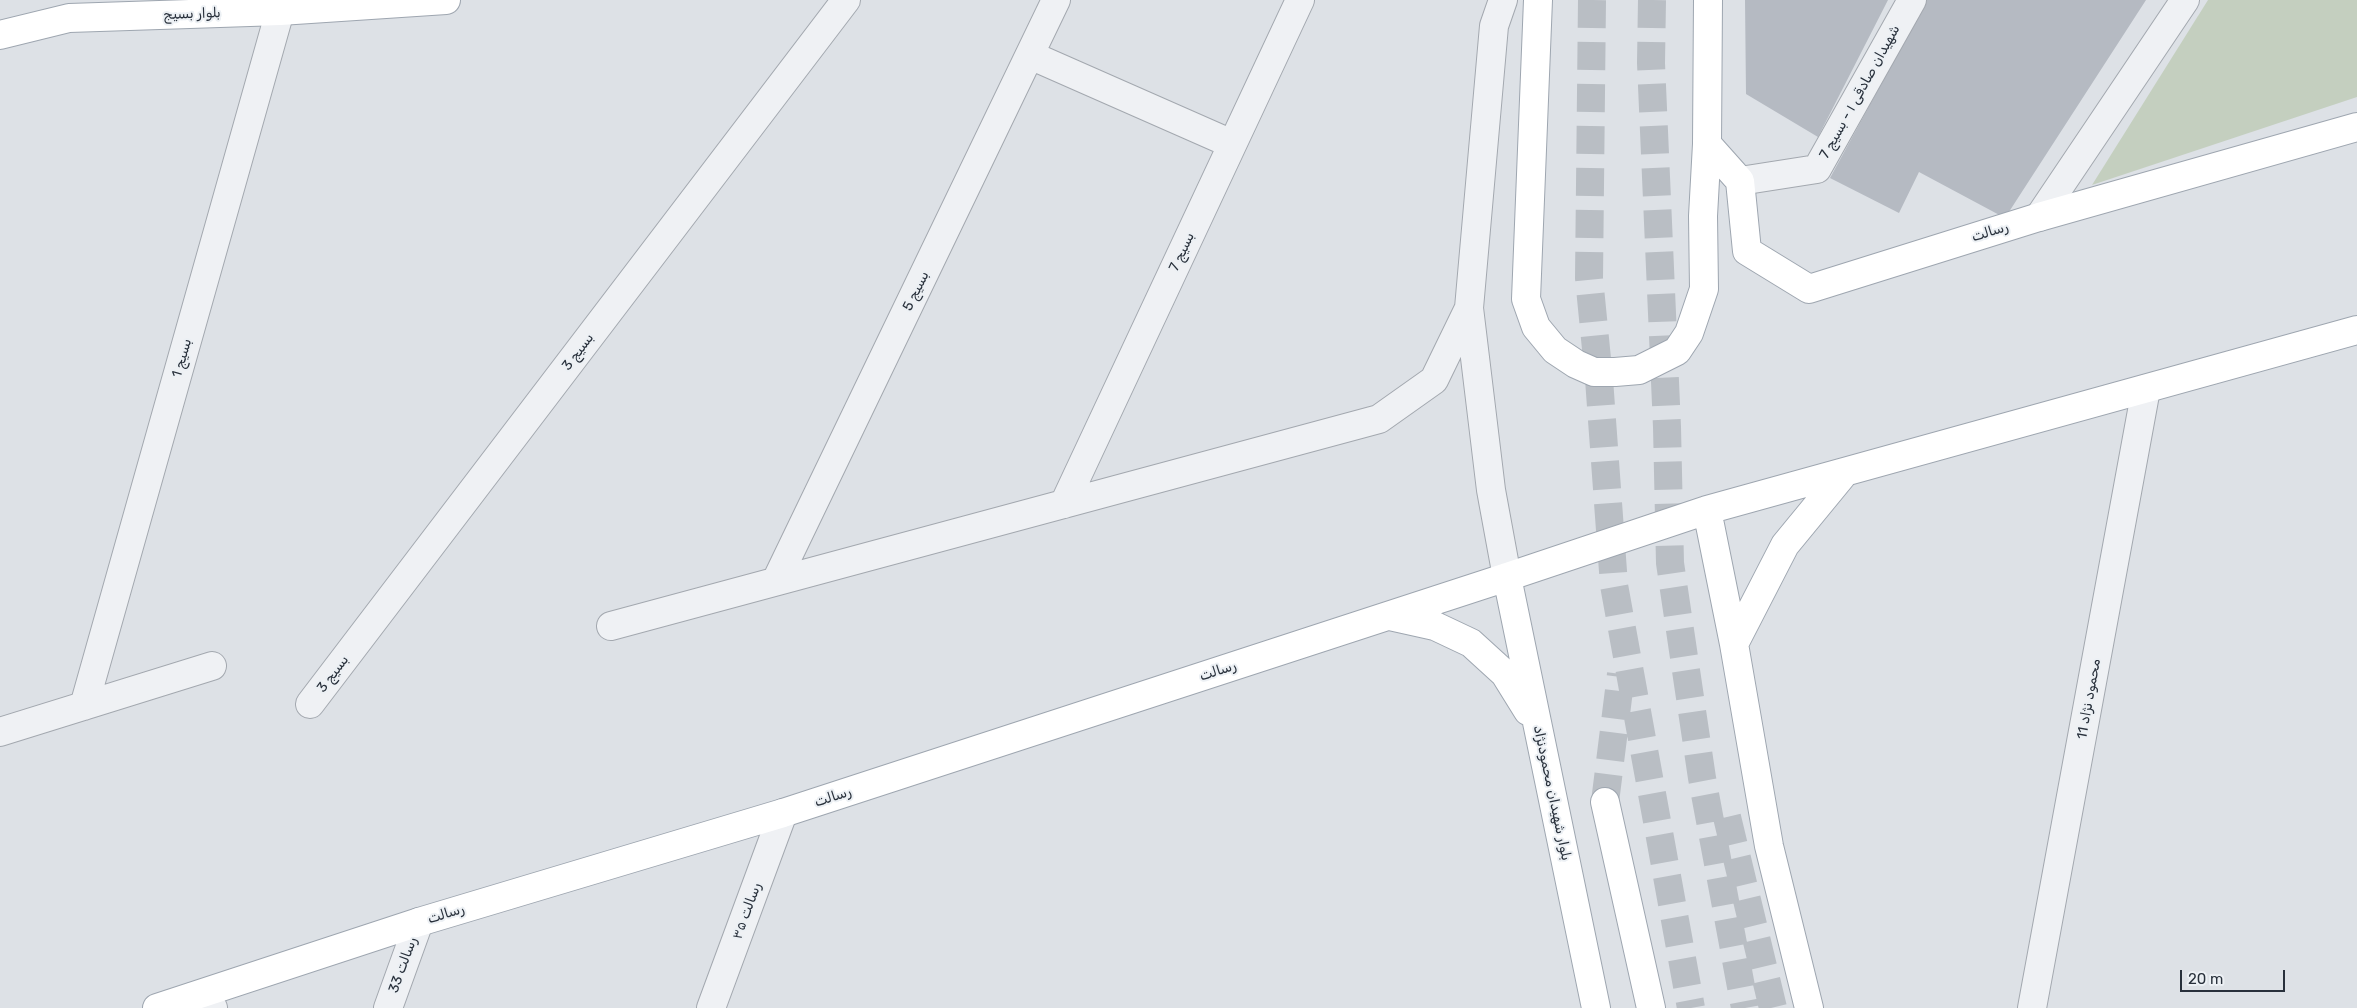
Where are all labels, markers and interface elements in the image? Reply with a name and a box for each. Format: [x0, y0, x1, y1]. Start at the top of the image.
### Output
street label: بلوار بسیج [163, 5, 221, 23]
street label: شهیدان صادقی ۱ - بسیج 7 [1816, 22, 1904, 162]
street label: رسالت [1969, 218, 2011, 246]
street label: بسیج 7 [1166, 230, 1198, 274]
street label: بسیج 5 [899, 268, 933, 314]
street label: بسیج 3 [559, 330, 597, 374]
street label: بسیج 1 [168, 337, 196, 379]
street label: بسیج 3 [314, 652, 352, 696]
street label: رسالت [1197, 657, 1239, 685]
street label: محمود نژاد 11 [2074, 658, 2104, 740]
street label: بلوار شهیدان محمودنژاد [1529, 724, 1575, 862]
street label: رسالت [812, 783, 854, 811]
street label: رسالت ۳۵ [729, 880, 765, 942]
street label: رسالت [425, 900, 467, 928]
street label: رسالت 33 [385, 935, 421, 995]
scale bar [2182, 960, 2287, 992]
text: 20 m [2188, 970, 2223, 988]

